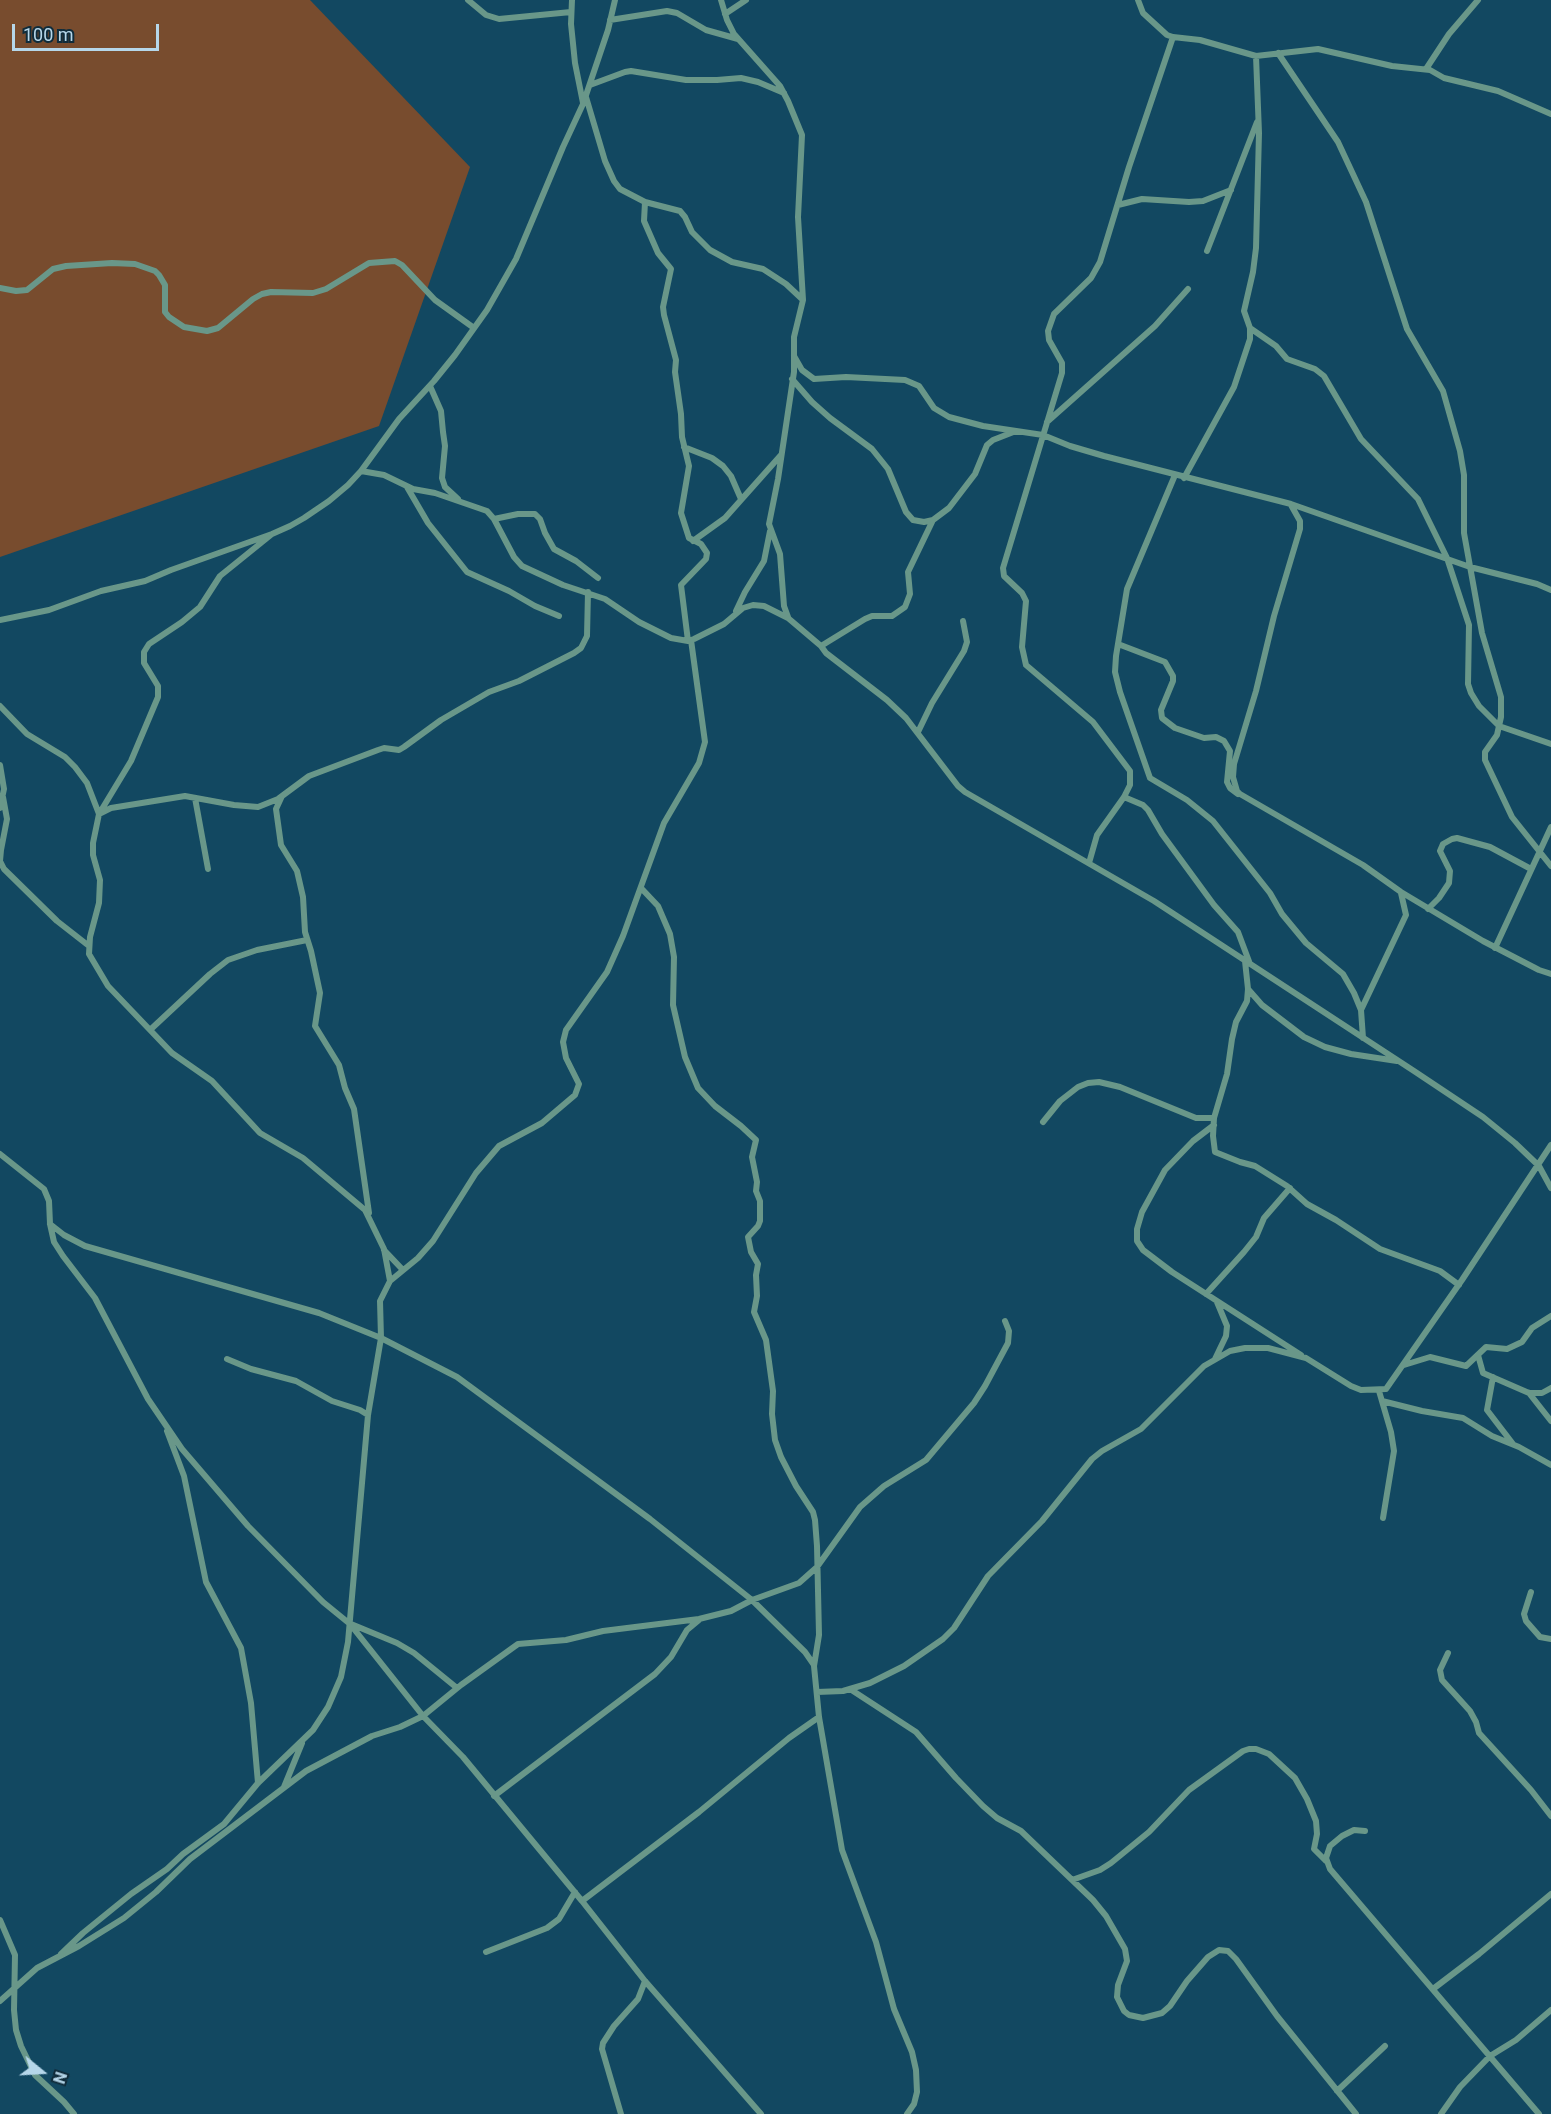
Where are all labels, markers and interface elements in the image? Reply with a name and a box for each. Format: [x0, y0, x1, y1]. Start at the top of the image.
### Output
scale bar [15, 12, 162, 50]
text: 100 m [23, 24, 74, 45]
north arrow [12, 2042, 72, 2102]
text: N [49, 2069, 70, 2086]

